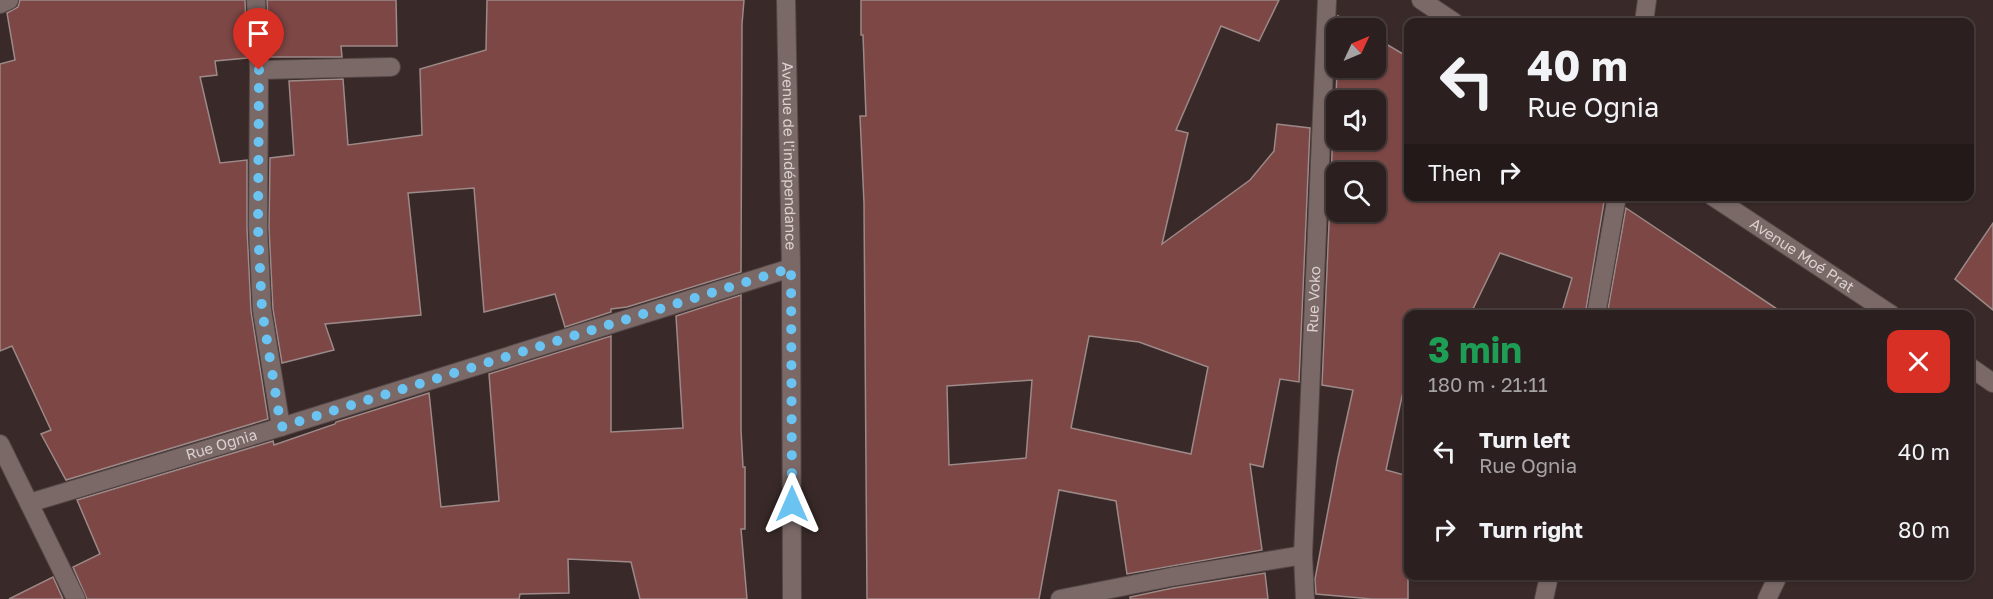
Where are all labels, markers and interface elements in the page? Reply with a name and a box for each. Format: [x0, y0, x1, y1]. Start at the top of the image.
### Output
pin [233, 8, 284, 70]
icon: arrive [242, 17, 275, 50]
north arrow [1326, 18, 1386, 78]
map controls [1326, 18, 1386, 222]
text: 40 m [1527, 40, 1628, 90]
icon: left [1428, 42, 1506, 120]
street label: Avenue de l'indépendance [779, 62, 801, 250]
button: sound [1326, 90, 1386, 150]
text: Rue Ognia [1527, 91, 1659, 123]
icon: right [1493, 156, 1526, 189]
text: Then [1428, 159, 1481, 186]
button: search [1326, 162, 1386, 222]
street label: Avenue Moé Prat [1747, 214, 1858, 296]
street label: Rue Voko [1303, 265, 1323, 333]
text: 3 min [1428, 328, 1522, 371]
button: close [1887, 330, 1950, 393]
text: 180 m · 21:11 [1428, 372, 1548, 396]
street label: Rue Ognia [183, 425, 259, 463]
text: Turn left [1479, 426, 1570, 453]
icon: left [1428, 435, 1461, 468]
text: 40 m [1898, 438, 1950, 465]
text: Rue Ognia [1479, 453, 1577, 477]
position arrow [760, 472, 824, 536]
icon: right [1428, 513, 1461, 546]
text: Turn right [1479, 516, 1583, 543]
text: 80 m [1898, 516, 1950, 543]

